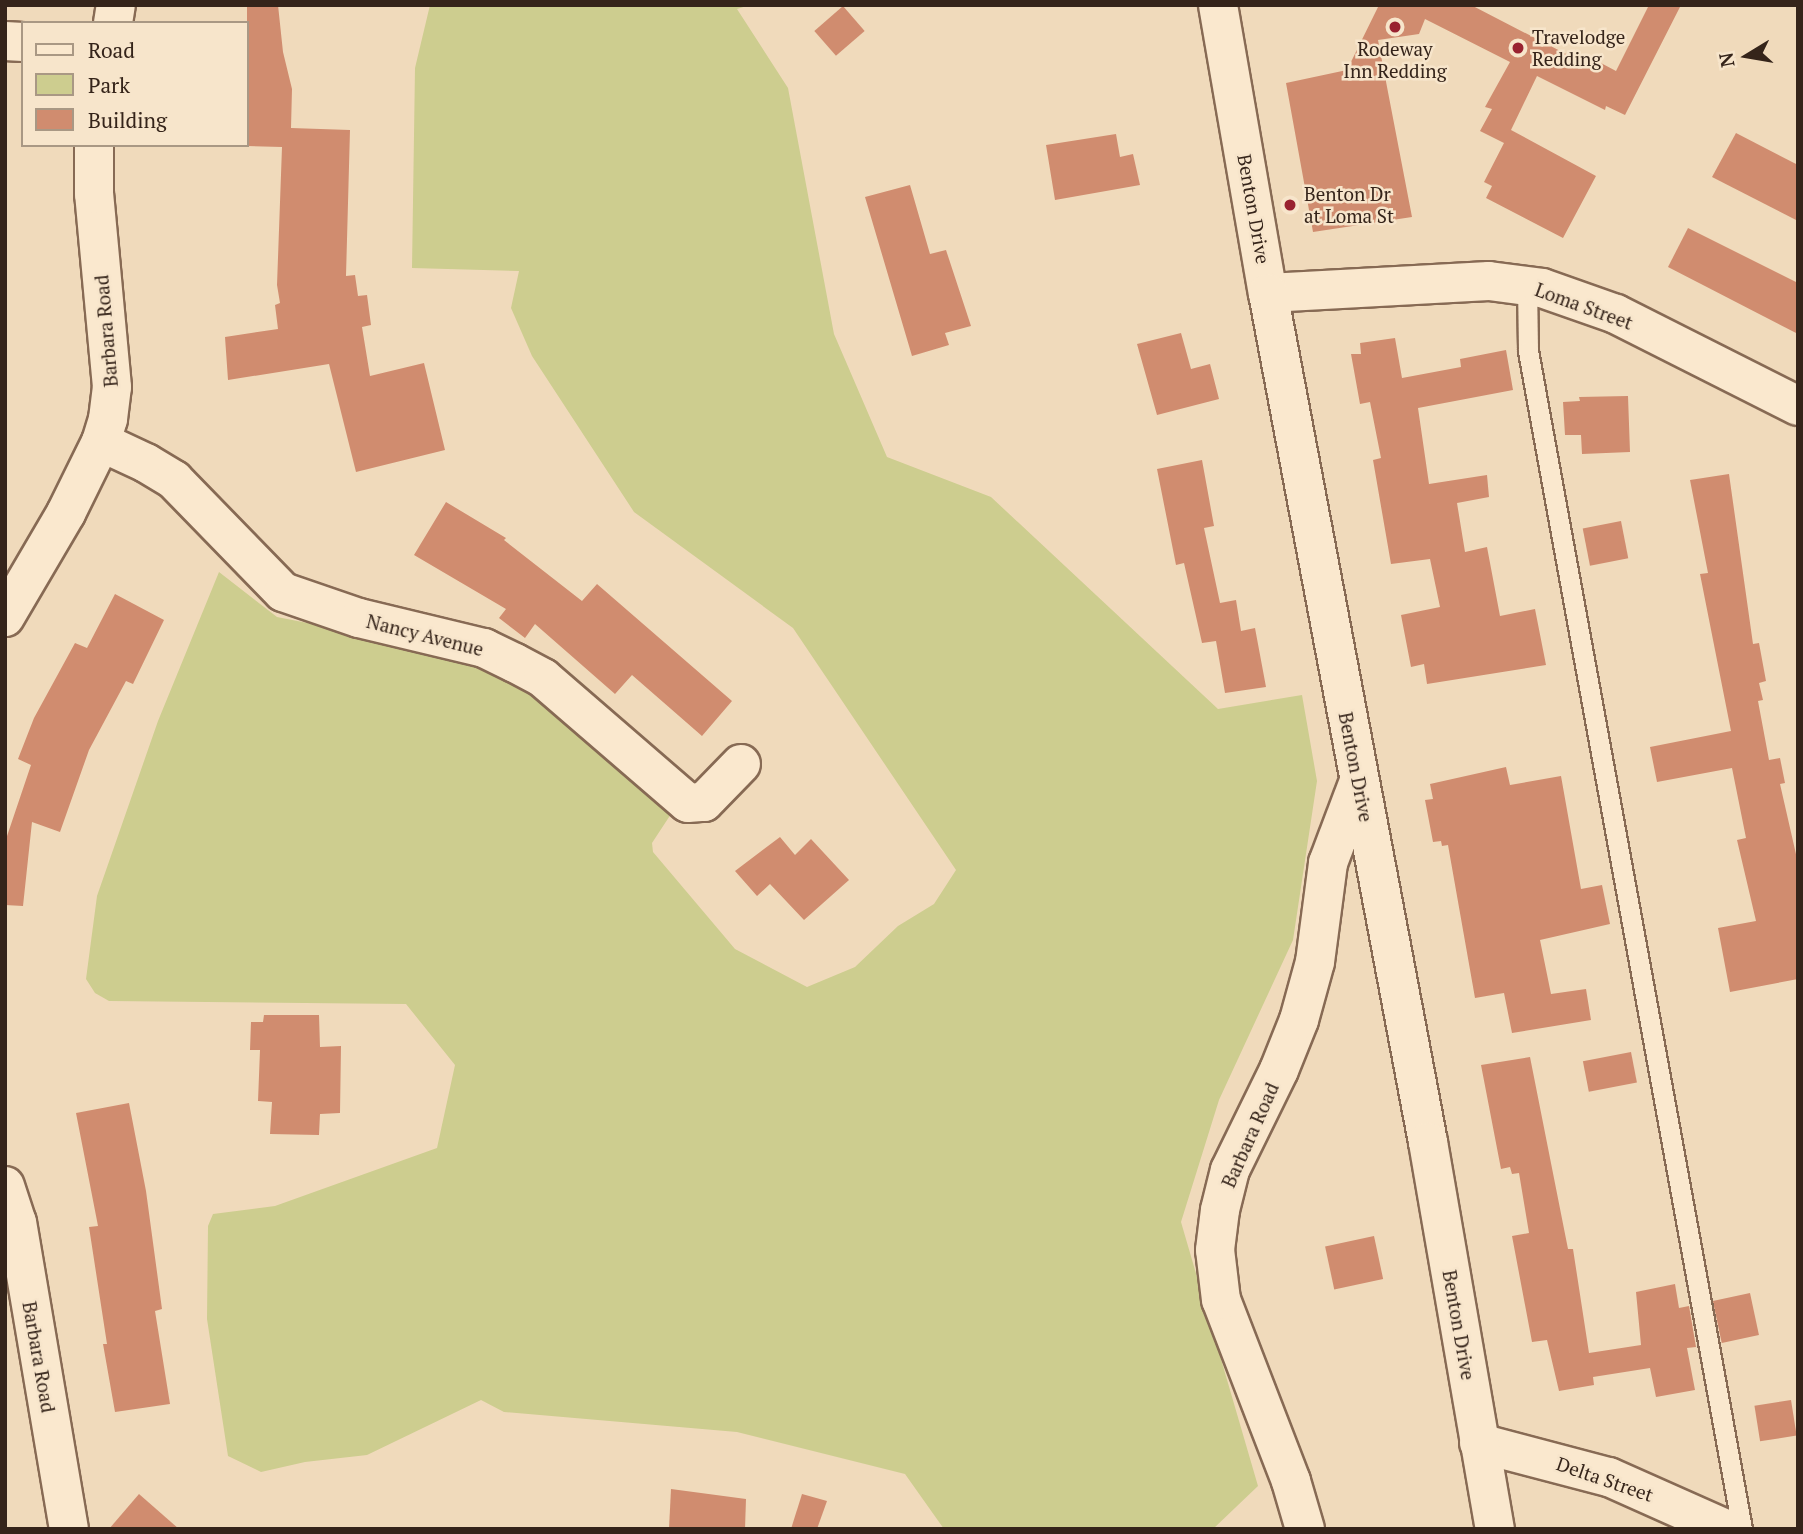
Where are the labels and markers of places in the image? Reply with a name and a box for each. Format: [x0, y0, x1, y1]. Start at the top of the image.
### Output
marker: Rodeway Inn Redding [1387, 19, 1403, 35]
place label: Travelodge Redding [1532, 26, 1625, 70]
place label: Rodeway Inn Redding [1343, 38, 1447, 82]
marker: Travelodge Redding [1510, 40, 1526, 56]
place label: Benton Dr at Loma St [1304, 183, 1394, 227]
marker: Benton Dr at Loma St [1282, 197, 1298, 213]

